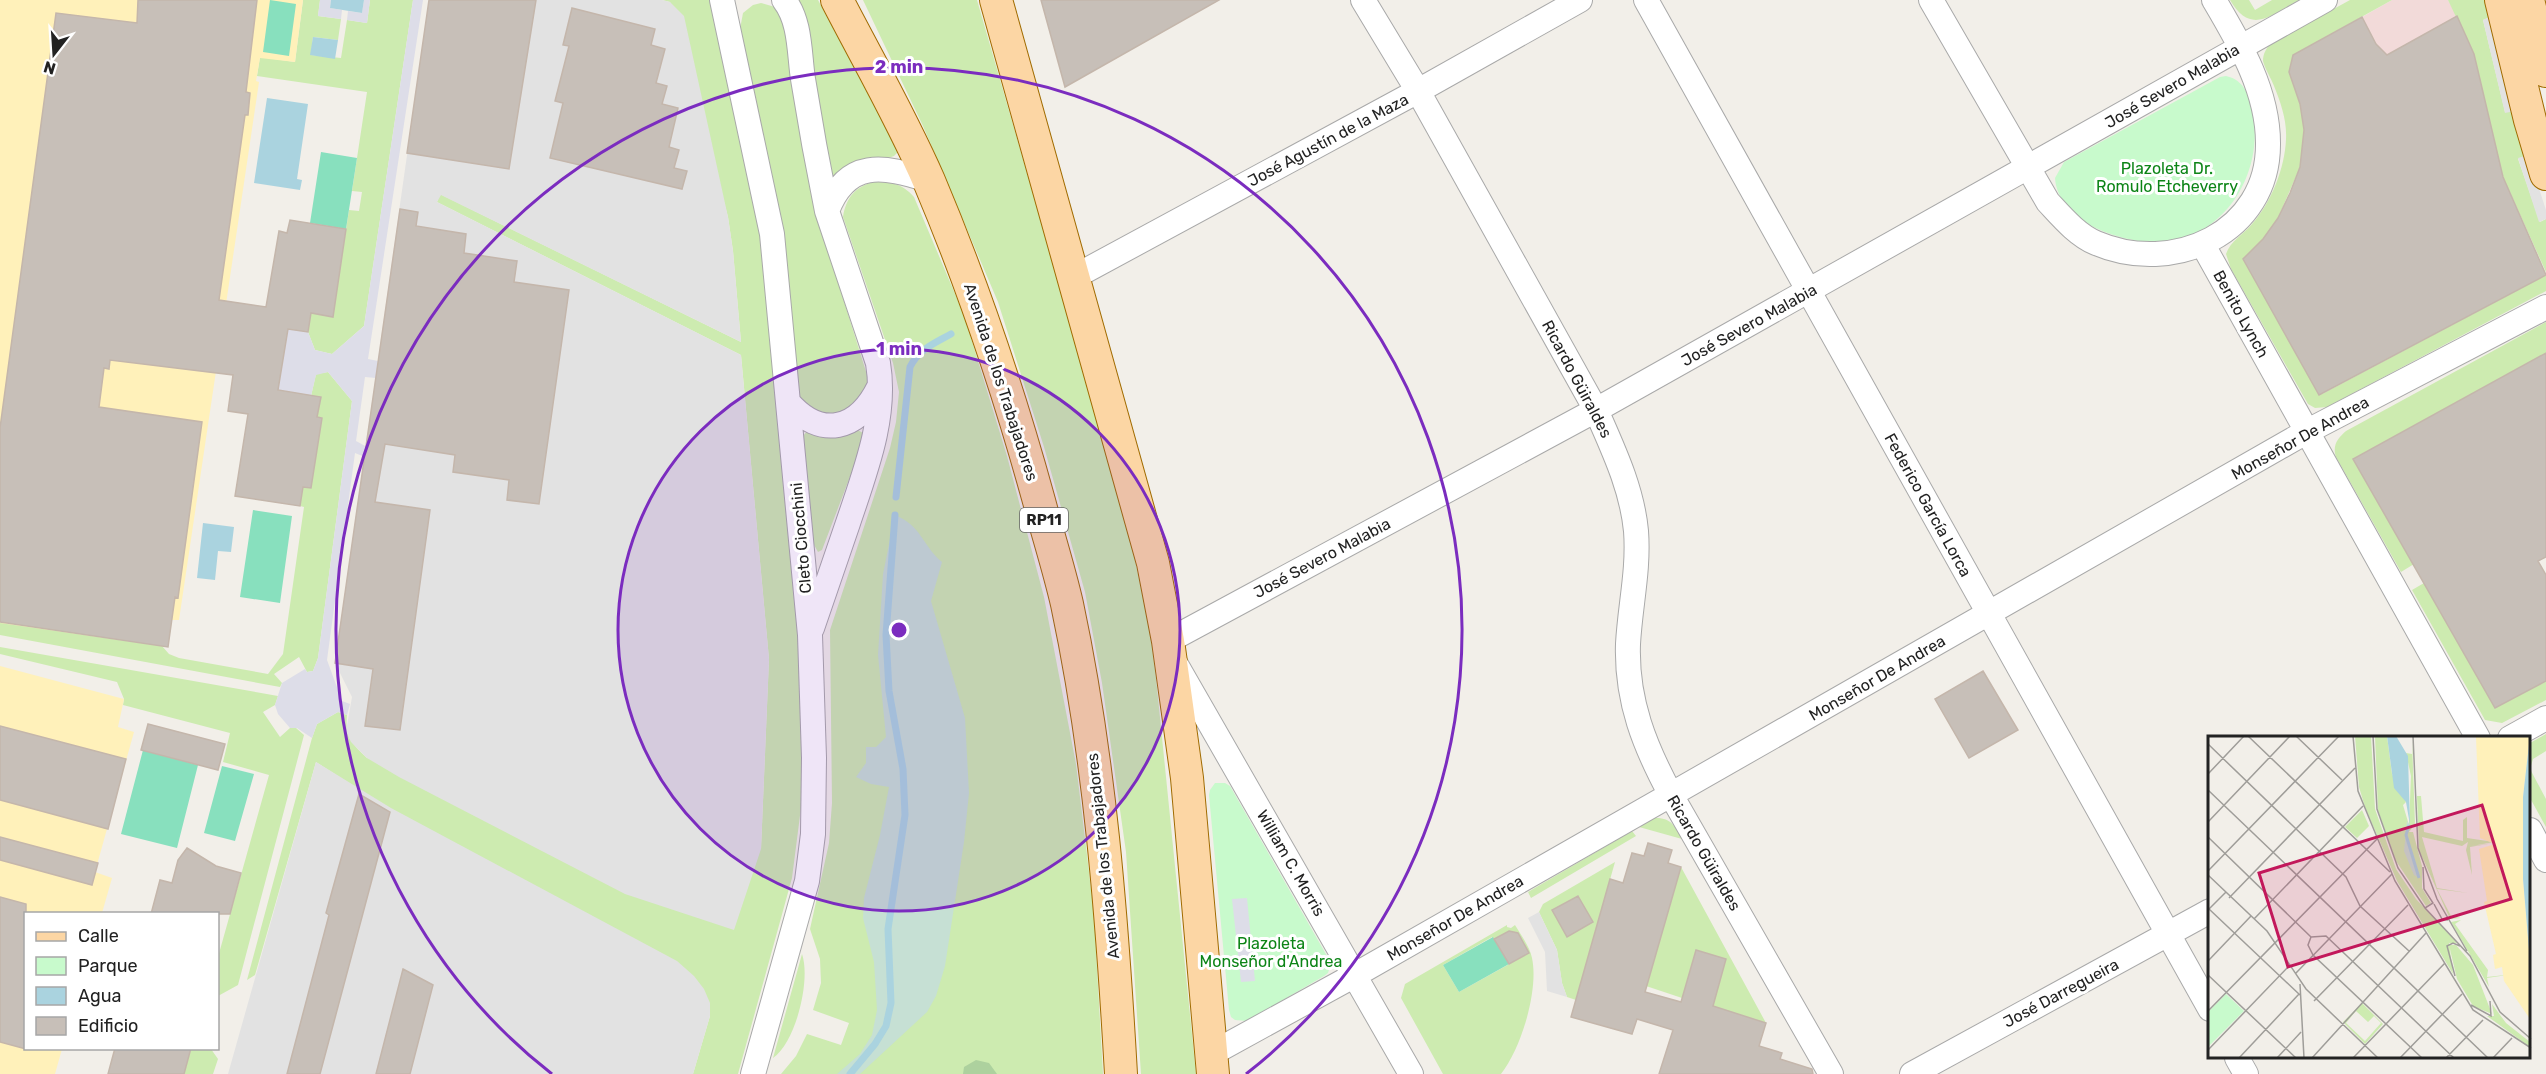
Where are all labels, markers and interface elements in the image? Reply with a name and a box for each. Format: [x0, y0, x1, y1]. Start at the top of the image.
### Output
north arrow [24, 24, 84, 84]
street label: José Severo Malabia [2101, 40, 2243, 132]
text: 2 min [875, 56, 923, 78]
text: N [41, 57, 58, 79]
street label: José Agustín de la Maza [1244, 90, 1412, 190]
park label: Plazoleta Dr. Romulo Etcheverry [2096, 159, 2238, 196]
street label: Benito Lynch [2209, 267, 2273, 361]
street label: José Severo Malabia [1678, 280, 1820, 370]
street label: Avenida de los Trabajadores [960, 281, 1042, 483]
street label: Ricardo Güiraldes [1538, 317, 1616, 441]
text: 1 min [876, 338, 922, 360]
street label: Monseñor De Andrea [2228, 392, 2372, 484]
street label: Federico García Lorca [1881, 430, 1975, 580]
street label: Cleto Ciocchini [787, 482, 815, 594]
road number: RP11 [1020, 508, 1068, 532]
street label: José Severo Malabia [1250, 514, 1394, 602]
centre of rings [889, 620, 909, 640]
street label: Monseñor De Andrea [1805, 631, 1949, 725]
inset map [2208, 736, 2531, 1059]
street label: Avenida de los Trabajadores [1083, 752, 1123, 960]
street label: Ricardo Güiraldes [1663, 792, 1745, 914]
street label: William C. Morris [1253, 806, 1329, 920]
street label: Monseñor De Andrea [1383, 871, 1527, 965]
legend [24, 912, 219, 1050]
text: Calle [78, 925, 119, 947]
park label: Plazoleta Monseñor d'Andrea [1200, 934, 1342, 971]
text: Parque [78, 955, 138, 977]
street label: José Darregueira [2000, 955, 2122, 1031]
text: Agua [78, 985, 121, 1007]
text: Edificio [78, 1015, 138, 1037]

